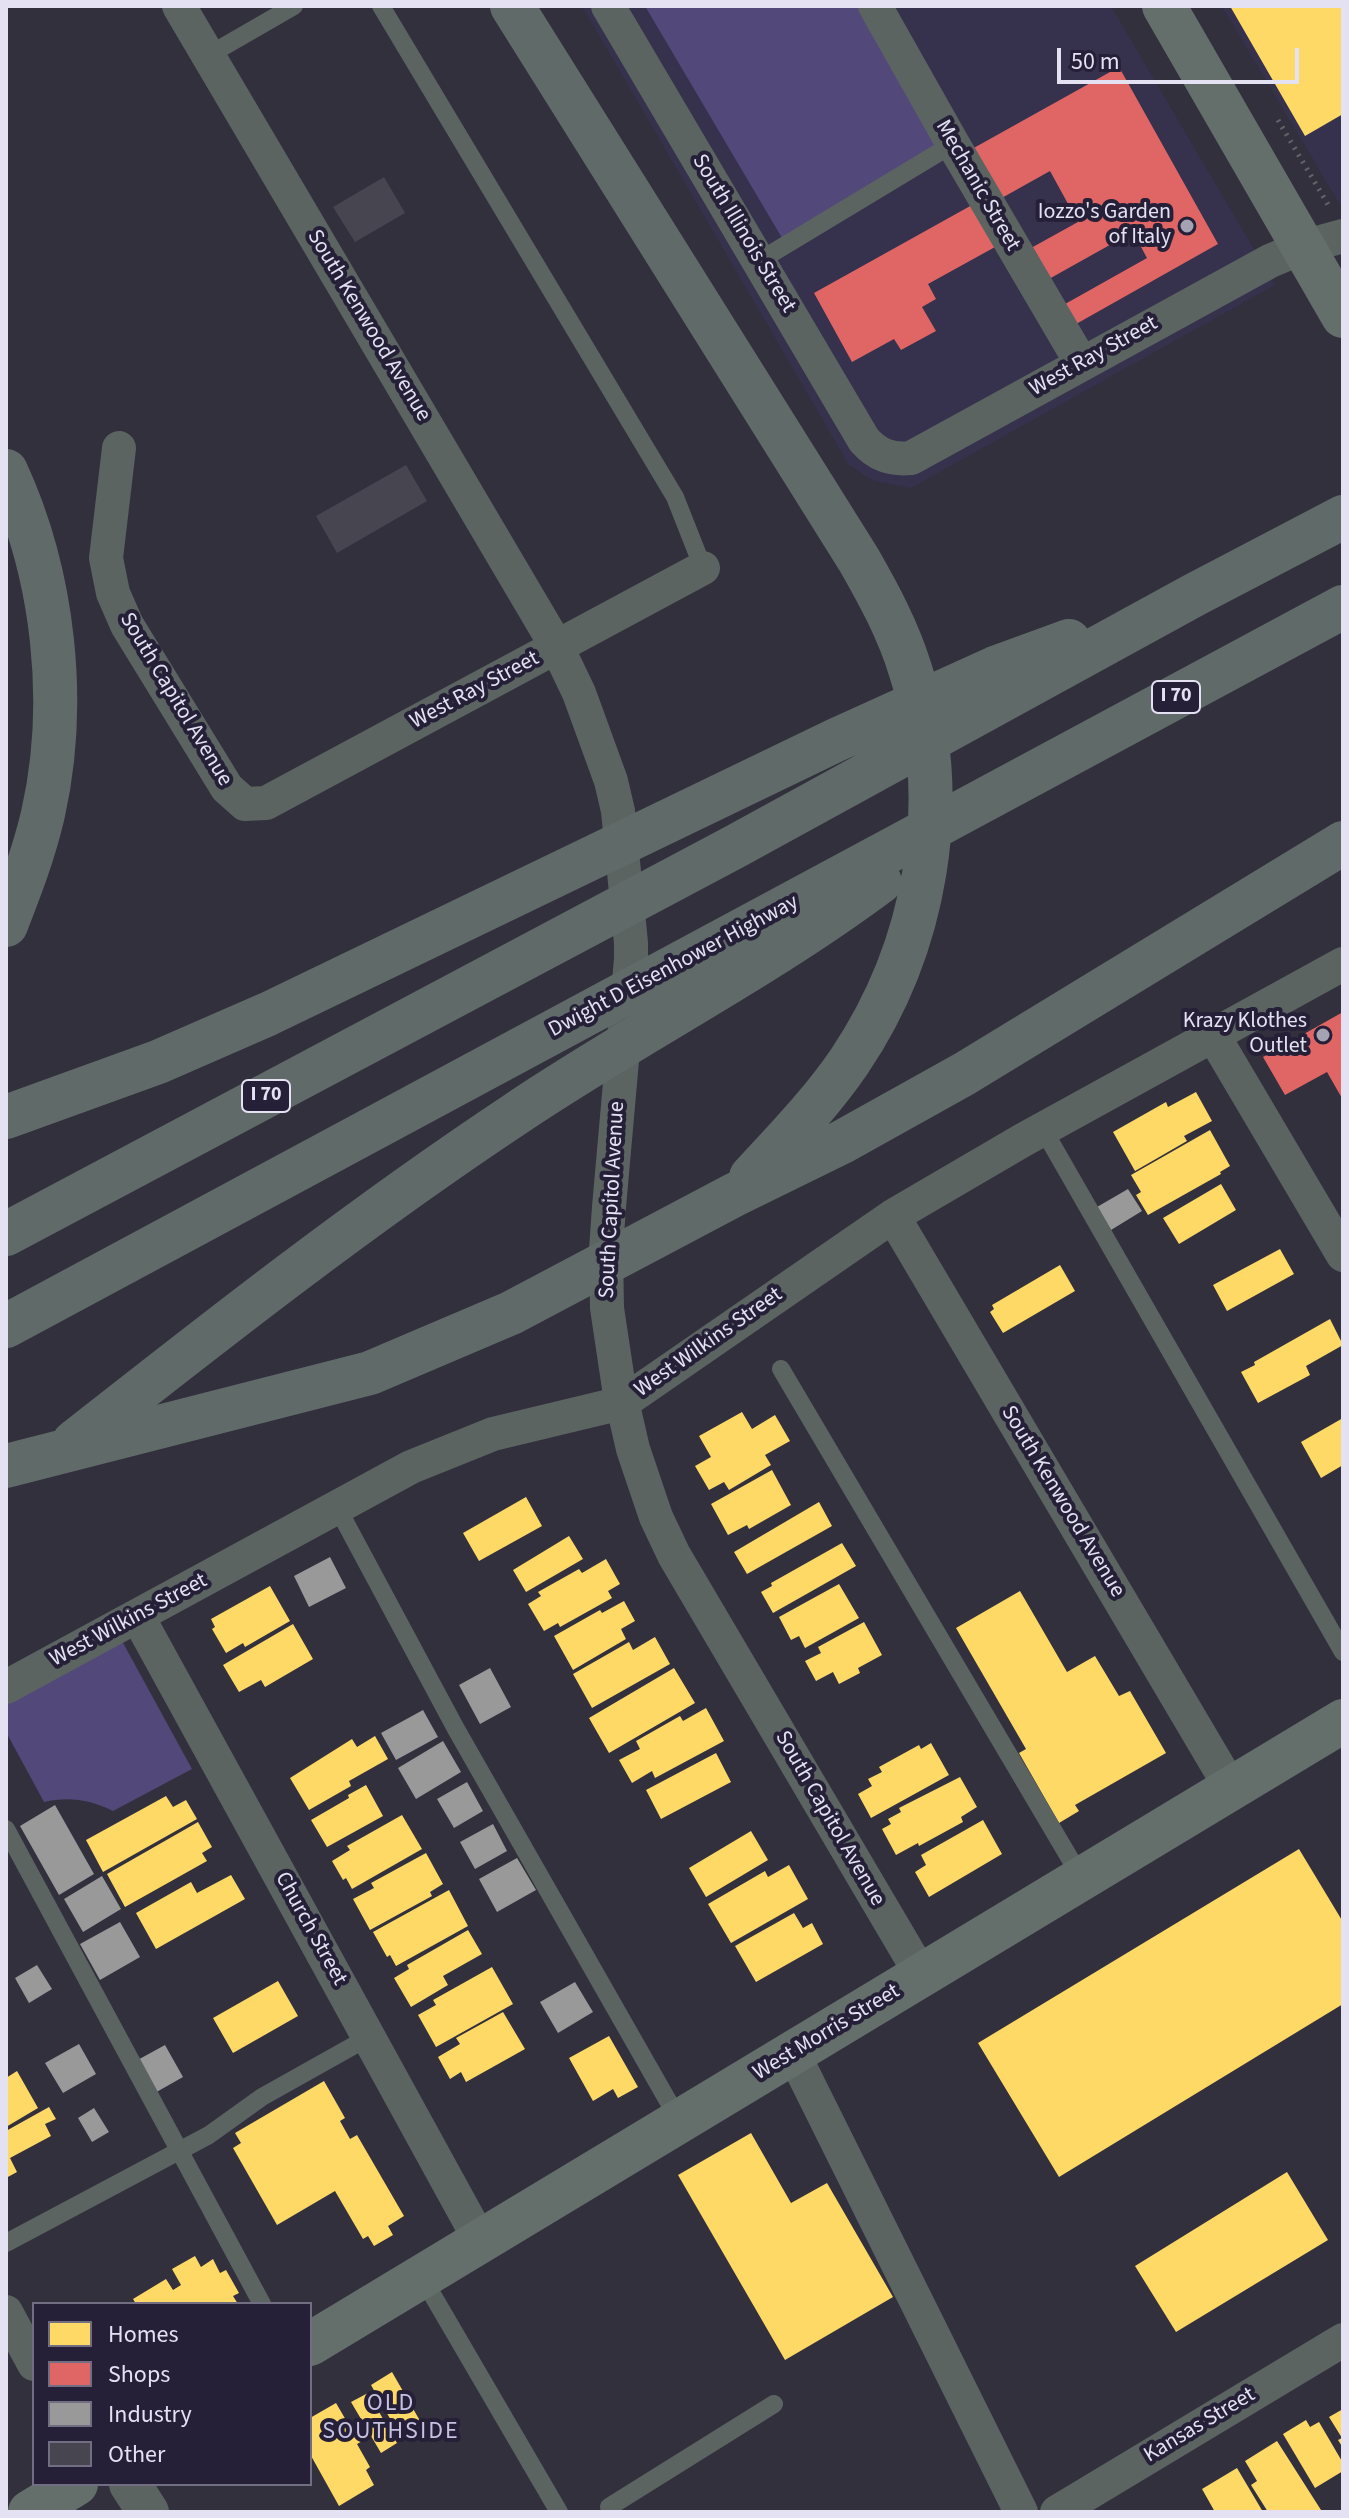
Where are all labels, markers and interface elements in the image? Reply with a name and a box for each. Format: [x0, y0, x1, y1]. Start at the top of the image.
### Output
scale bar [1061, 32, 1303, 82]
text: 50 m [1071, 44, 1120, 79]
street label: Mechanic Street [929, 116, 1025, 256]
street label: South Illinois Street [685, 150, 801, 318]
place label: Iozzo's Garden of Italy [1038, 200, 1171, 252]
marker: Iozzo's Garden of Italy [1178, 217, 1196, 235]
street label: South Kenwood Avenue [300, 225, 436, 427]
street label: West Ray Street [1025, 311, 1163, 403]
street label: South Capitol Avenue [113, 609, 237, 791]
street label: West Ray Street [406, 646, 544, 736]
road number: I 70 [1152, 681, 1200, 713]
street label: Dwight D Eisenhower Highway [545, 890, 803, 1044]
place label: Krazy Klothes Outlet [1183, 1009, 1307, 1060]
marker: Krazy Klothes Outlet [1314, 1026, 1332, 1044]
road number: I 70 [242, 1080, 290, 1112]
street label: South Capitol Avenue [595, 1101, 631, 1299]
street label: West Wilkins Street [630, 1282, 788, 1404]
street label: South Kenwood Avenue [994, 1401, 1130, 1603]
street label: West Wilkins Street [46, 1568, 212, 1674]
street label: South Capitol Avenue [768, 1727, 890, 1911]
street label: Church Street [268, 1868, 352, 1990]
street label: West Morris Street [749, 1979, 905, 2087]
legend [32, 2302, 312, 2486]
text: Homes [108, 2317, 179, 2352]
text: Shops [108, 2357, 170, 2392]
street label: Kansas Street [1140, 2383, 1260, 2469]
district label: OLD SOUTHSIDE [322, 2391, 460, 2447]
text: Industry [108, 2397, 192, 2432]
text: Other [108, 2437, 165, 2472]

